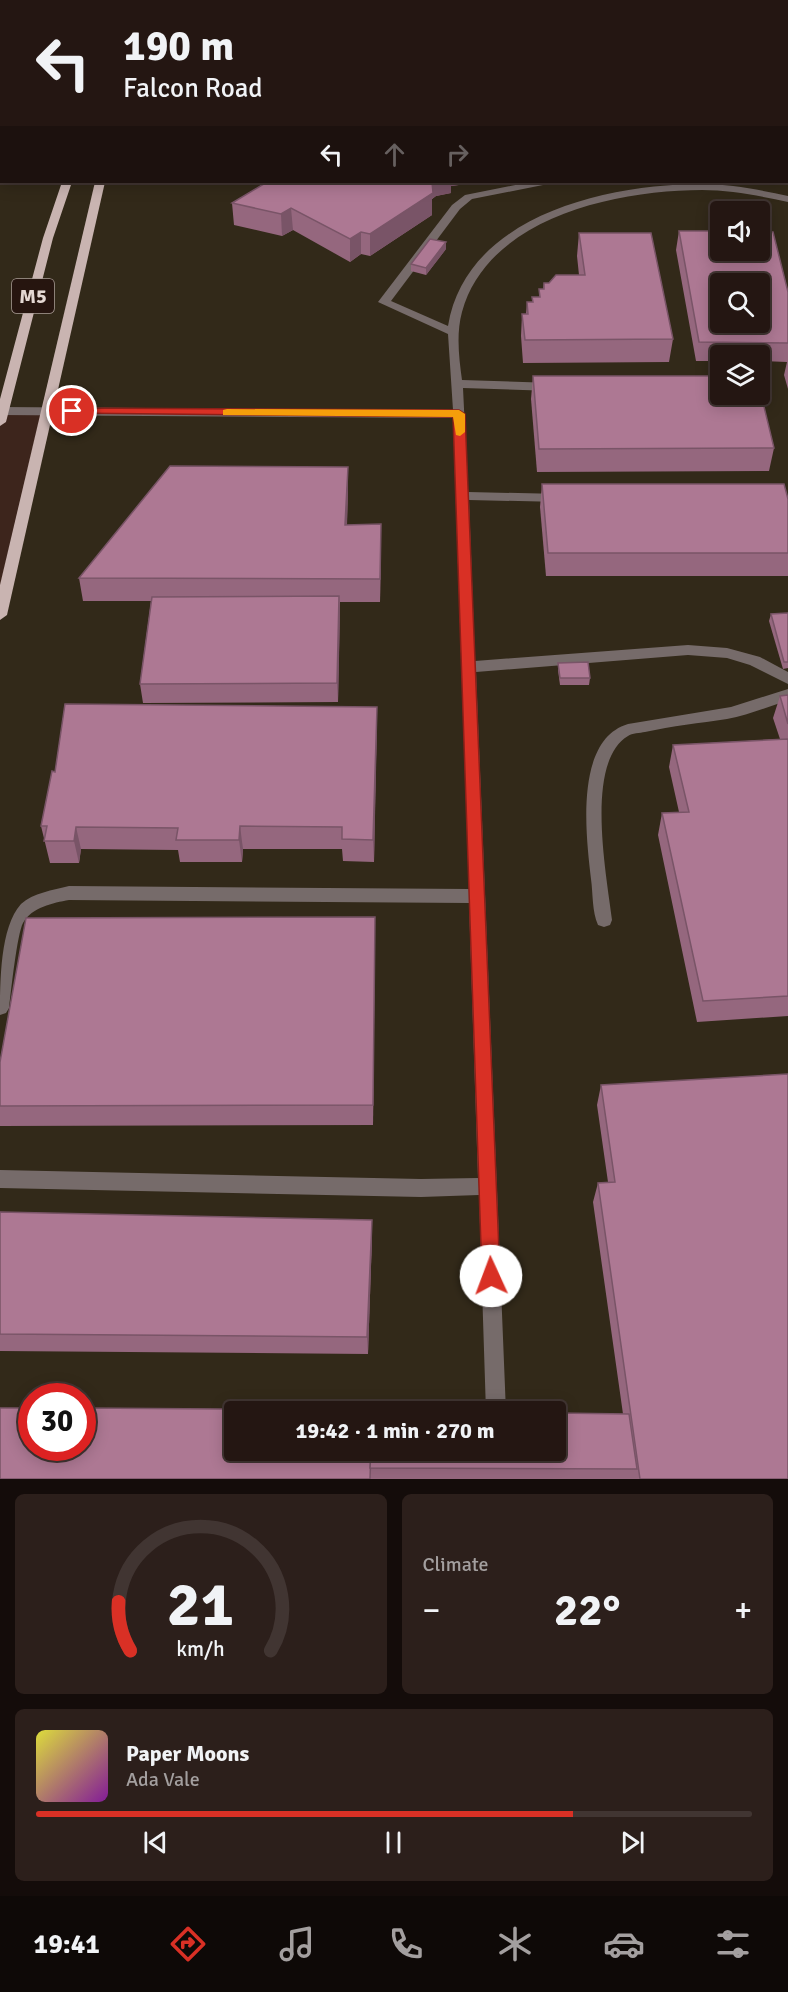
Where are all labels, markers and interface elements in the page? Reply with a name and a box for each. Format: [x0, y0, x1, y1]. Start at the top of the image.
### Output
text: 190 m [123, 21, 234, 72]
icon: left [24, 24, 102, 102]
text: Falcon Road [123, 72, 263, 105]
icon: left [315, 138, 348, 171]
icon: ahead [378, 138, 411, 171]
icon: right [441, 138, 474, 171]
map controls [710, 201, 770, 405]
button: sound [710, 201, 770, 261]
button: search [710, 273, 770, 333]
road number: M5 [12, 279, 54, 313]
button: layers [710, 345, 770, 405]
pin [46, 385, 97, 436]
icon: arrive [55, 394, 88, 427]
position arrow [459, 1244, 523, 1308]
speed limit sign: 30 [18, 1383, 96, 1461]
text: 19:42 · 1 min · 270 m [295, 1417, 495, 1444]
text: Climate [423, 1552, 488, 1577]
text: 21 [167, 1566, 234, 1643]
text: 22° [554, 1583, 621, 1638]
text: − [423, 1590, 440, 1631]
text: + [734, 1590, 752, 1631]
text: km/h [176, 1636, 225, 1662]
text: Paper Moons [126, 1740, 249, 1767]
text: Ada Vale [126, 1767, 200, 1792]
icon: previous [139, 1826, 172, 1859]
icon: pause [377, 1826, 410, 1859]
icon: next [616, 1826, 649, 1859]
icon: directions [167, 1923, 209, 1965]
icon: music [276, 1923, 318, 1965]
icon: phone [385, 1923, 427, 1965]
icon: climate [494, 1923, 536, 1965]
icon: car [603, 1923, 645, 1965]
icon: filters [712, 1923, 754, 1965]
text: 19:41 [34, 1928, 100, 1961]

